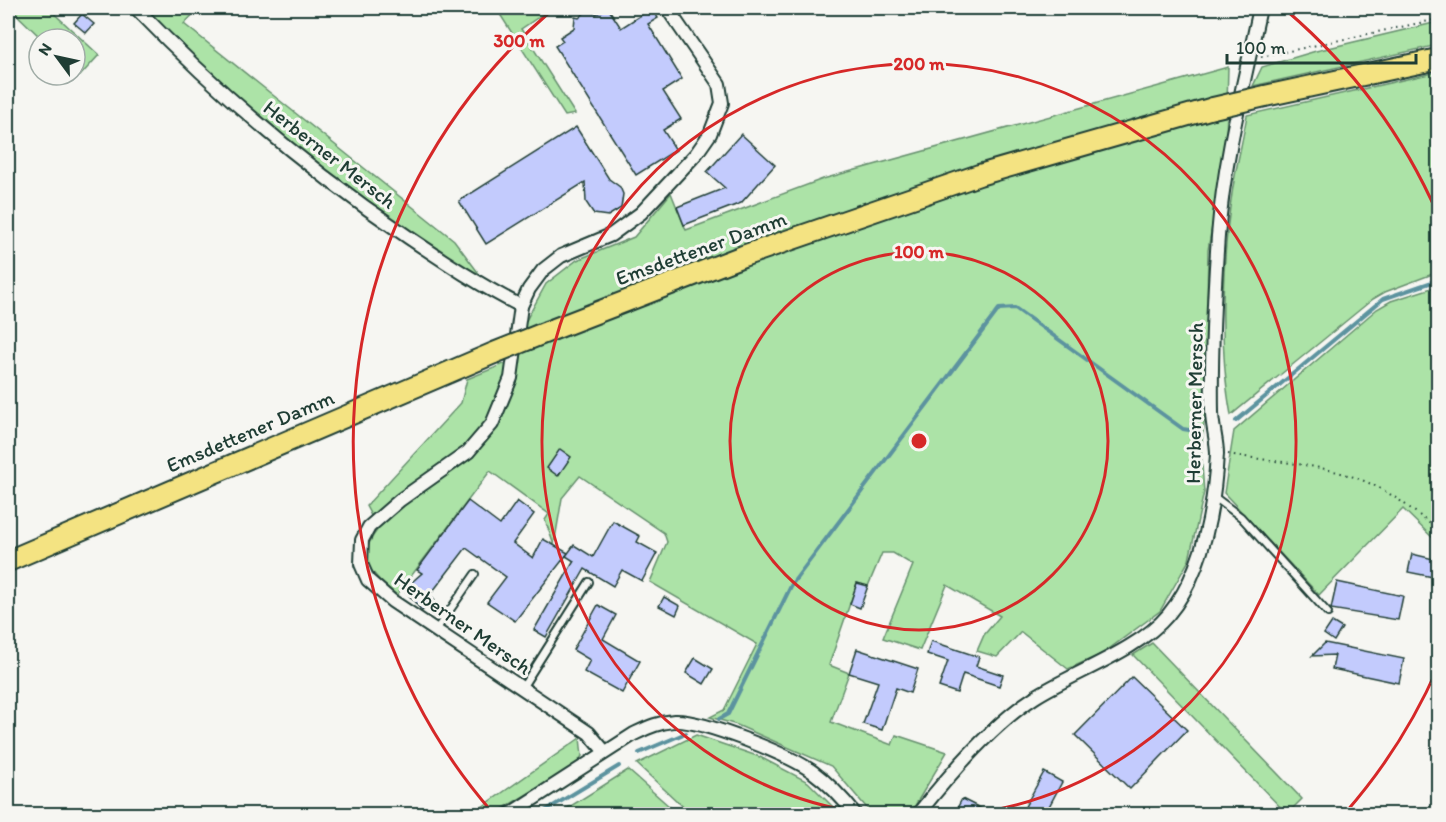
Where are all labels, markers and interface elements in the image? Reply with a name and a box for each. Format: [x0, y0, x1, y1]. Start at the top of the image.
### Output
north arrow [27, 27, 87, 87]
scale bar [1227, 27, 1416, 65]
text: 300 m [493, 30, 545, 52]
text: 100 m [1236, 37, 1286, 59]
text: N [34, 39, 56, 59]
text: 200 m [894, 53, 945, 75]
street label: Herberner Mersch [259, 94, 401, 214]
street label: Emsdettener Damm [612, 205, 790, 290]
text: 100 m [894, 241, 945, 263]
street label: Herberner Mersch [1180, 322, 1208, 484]
street label: Emsdettener Damm [162, 384, 338, 478]
centre of rings [909, 431, 929, 451]
street label: Herberner Mersch [390, 566, 536, 680]

